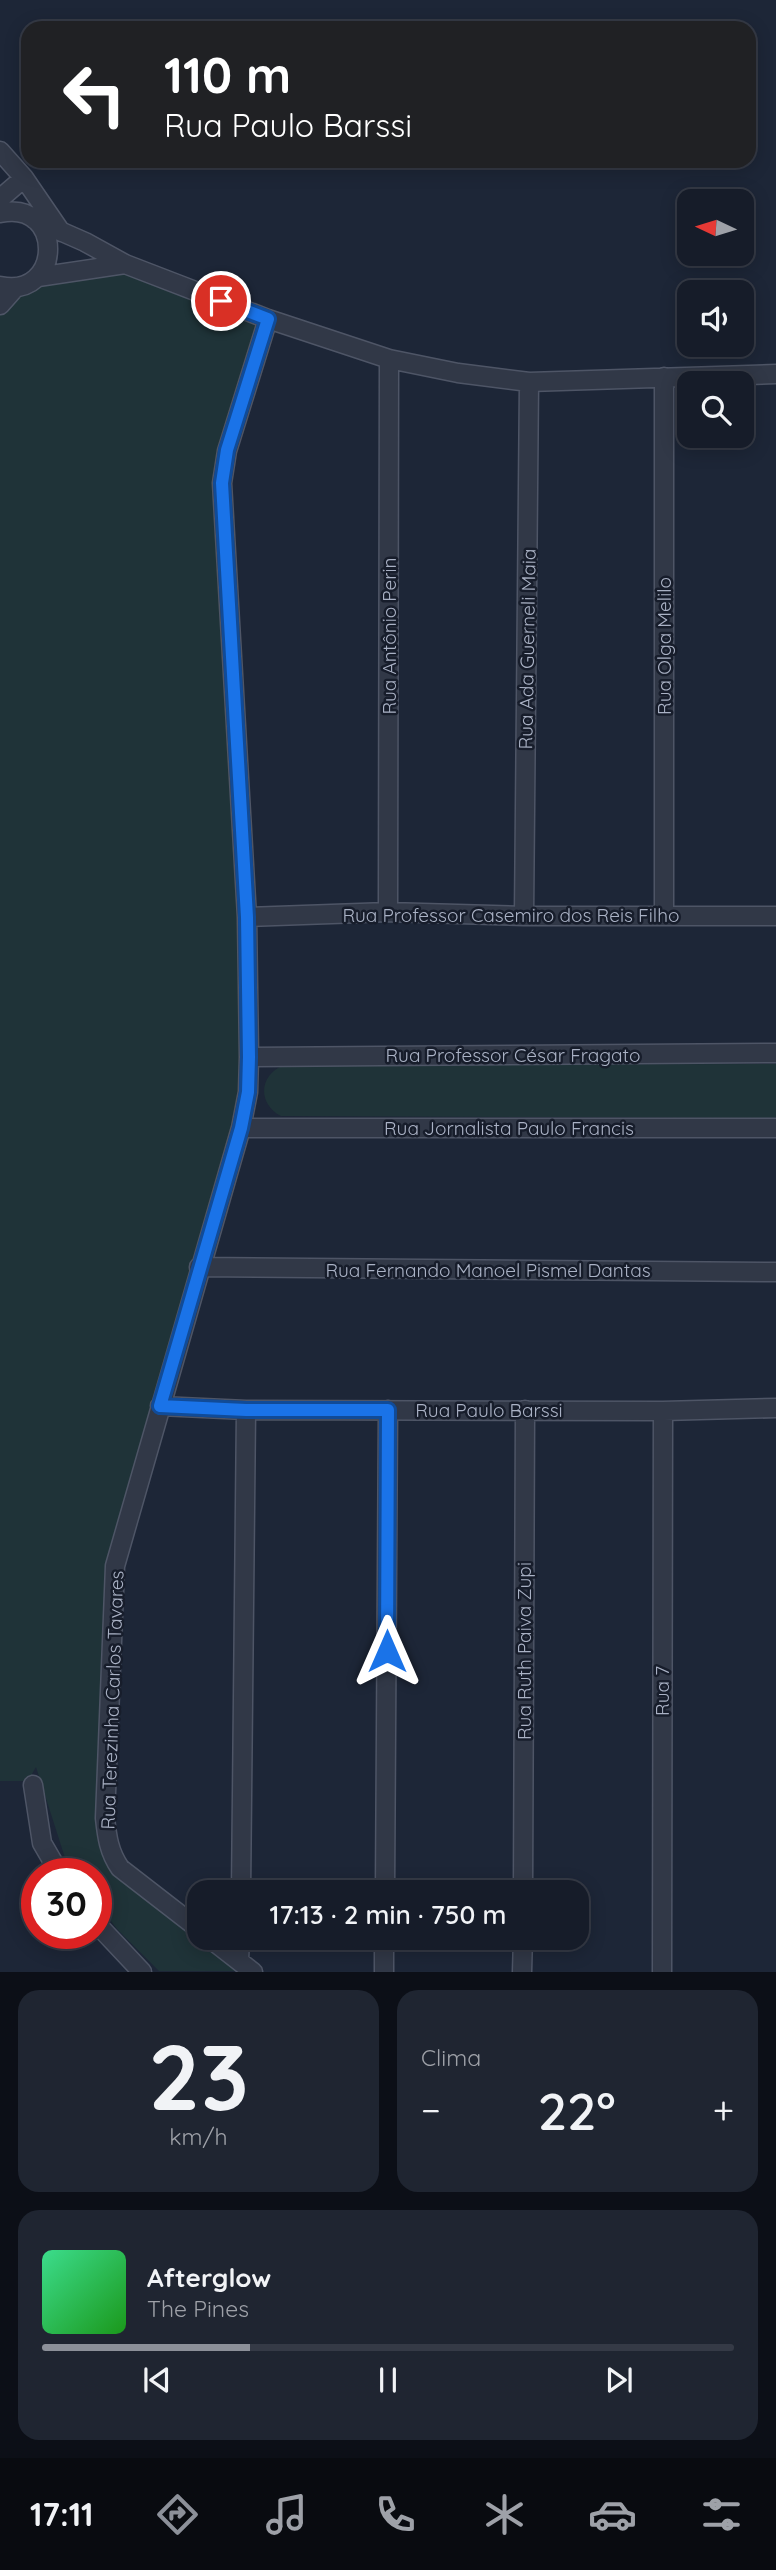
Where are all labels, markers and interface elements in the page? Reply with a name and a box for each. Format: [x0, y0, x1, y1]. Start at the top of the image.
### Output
text: 110 m [164, 44, 291, 105]
icon: left [49, 49, 140, 140]
text: Rua Paulo Barssi [164, 105, 412, 145]
north arrow [677, 189, 754, 266]
map controls [677, 189, 754, 448]
pin [191, 271, 251, 331]
button: sound [677, 280, 754, 357]
icon: arrive [202, 282, 240, 320]
button: search [677, 371, 754, 448]
street label: Rua Ada Guerneli Maia [513, 548, 541, 750]
street label: Rua Antônio Perin [377, 557, 401, 715]
street label: Rua Olga Melilo [652, 577, 676, 715]
street label: Rua Professor Casemiro dos Reis Filho [342, 903, 680, 927]
street label: Rua Professor César Fragato [386, 1043, 640, 1067]
street label: Rua Jornalista Paulo Francis [384, 1116, 634, 1140]
street label: Rua Fernando Manoel Pismel Dantas [325, 1258, 651, 1282]
street label: Rua Paulo Barssi [415, 1398, 563, 1422]
street label: Rua Ruth Paiva Zupi [512, 1562, 536, 1740]
street label: Rua Terezinha Carlos Tavares [95, 1570, 129, 1830]
position arrow [350, 1614, 424, 1688]
street label: Rua 7 [650, 1666, 674, 1716]
speed limit sign: 30 [21, 1858, 112, 1949]
text: 17:13 · 2 min · 750 m [270, 1898, 506, 1931]
text: 23 [148, 2019, 249, 2133]
text: Clima [421, 2043, 481, 2072]
text: 22° [538, 2078, 616, 2143]
text: − [421, 2086, 441, 2134]
text: + [713, 2086, 734, 2134]
text: km/h [169, 2122, 228, 2151]
text: Afterglow [147, 2261, 271, 2294]
text: The Pines [147, 2294, 249, 2323]
icon: previous [138, 2361, 176, 2399]
icon: pause [369, 2361, 407, 2399]
icon: next [600, 2361, 638, 2399]
icon: directions [153, 2490, 202, 2539]
icon: music [262, 2490, 311, 2539]
icon: phone [371, 2490, 420, 2539]
icon: climate [480, 2490, 529, 2539]
icon: car [588, 2490, 637, 2539]
icon: filters [697, 2490, 746, 2539]
text: 17:11 [30, 2494, 94, 2534]

